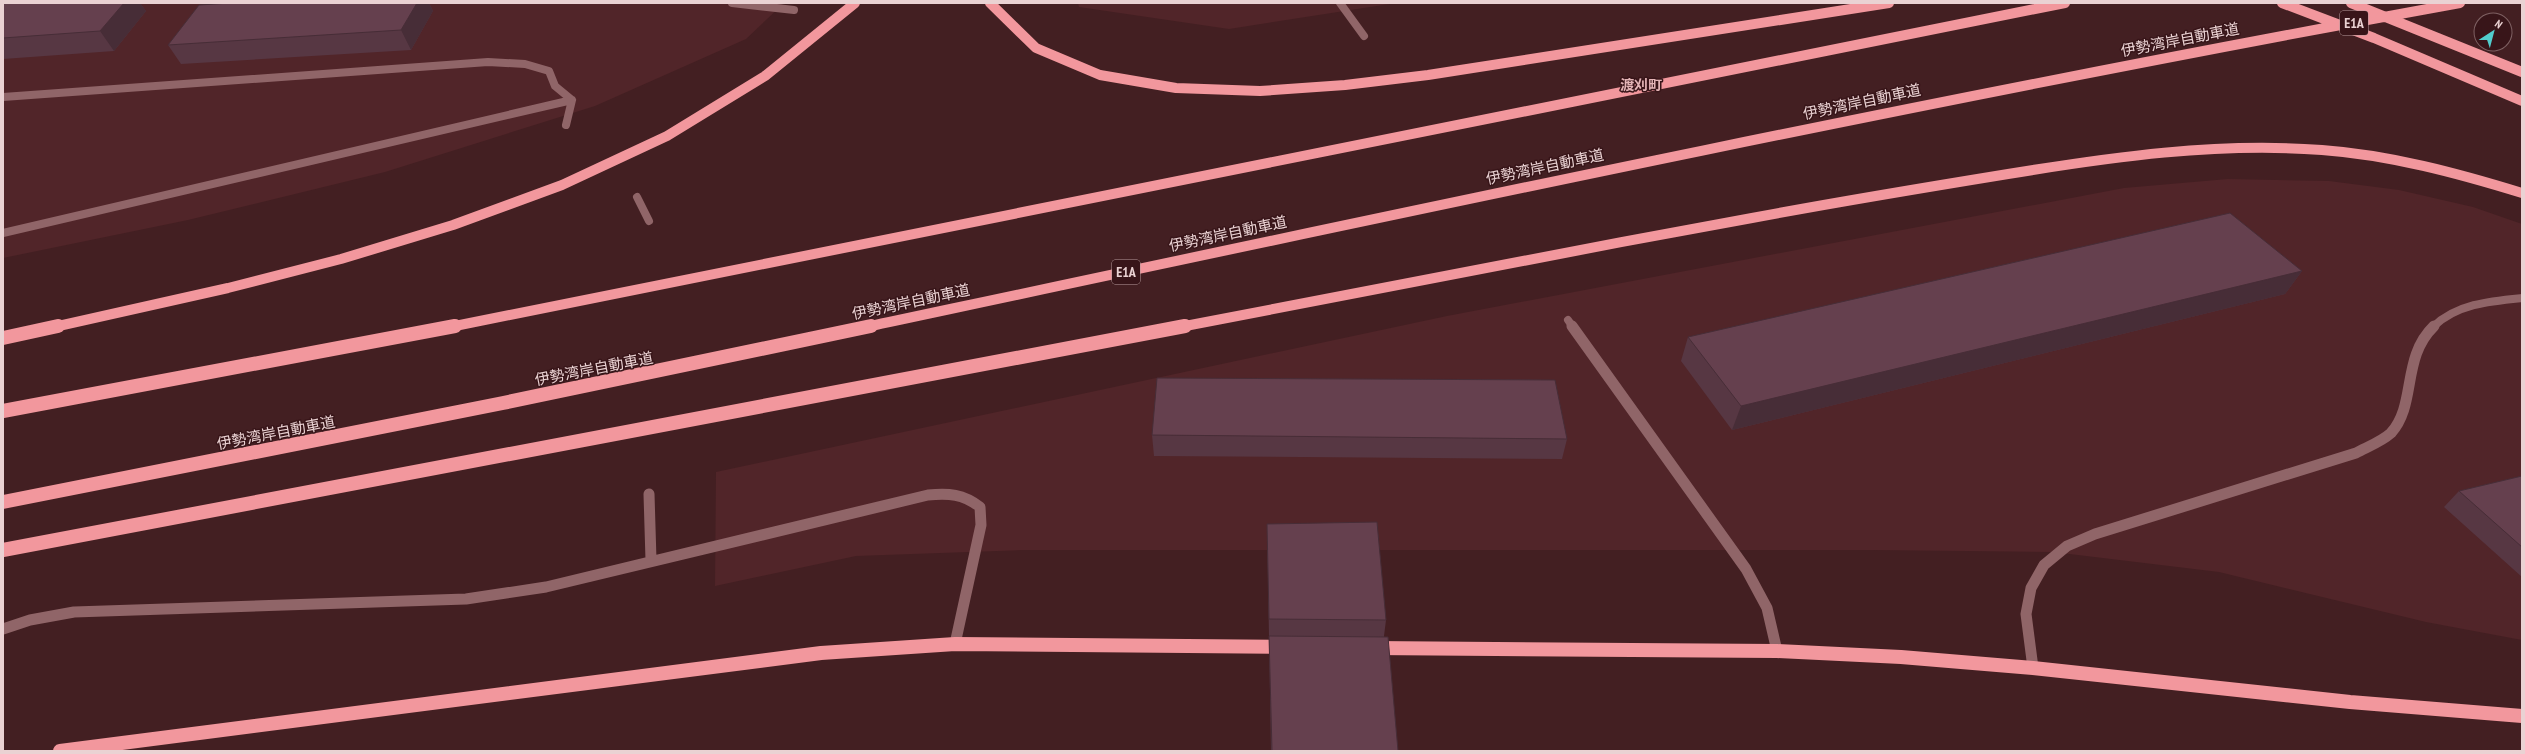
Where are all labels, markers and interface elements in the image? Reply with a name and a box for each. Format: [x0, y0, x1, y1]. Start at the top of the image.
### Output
road number: E1A [2340, 11, 2368, 35]
north arrow [2473, 12, 2513, 52]
text: N [2492, 16, 2505, 31]
street label: 伊勢湾岸自動車道 [2119, 19, 2241, 60]
district label: 渡刈町 [1620, 76, 1662, 94]
street label: 伊勢湾岸自動車道 [1801, 80, 1923, 123]
street label: 伊勢湾岸自動車道 [1484, 145, 1606, 188]
street label: 伊勢湾岸自動車道 [1167, 212, 1289, 255]
road number: E1A [1112, 260, 1140, 284]
street label: 伊勢湾岸自動車道 [850, 280, 972, 323]
street label: 伊勢湾岸自動車道 [533, 348, 655, 389]
street label: 伊勢湾岸自動車道 [215, 412, 337, 453]

